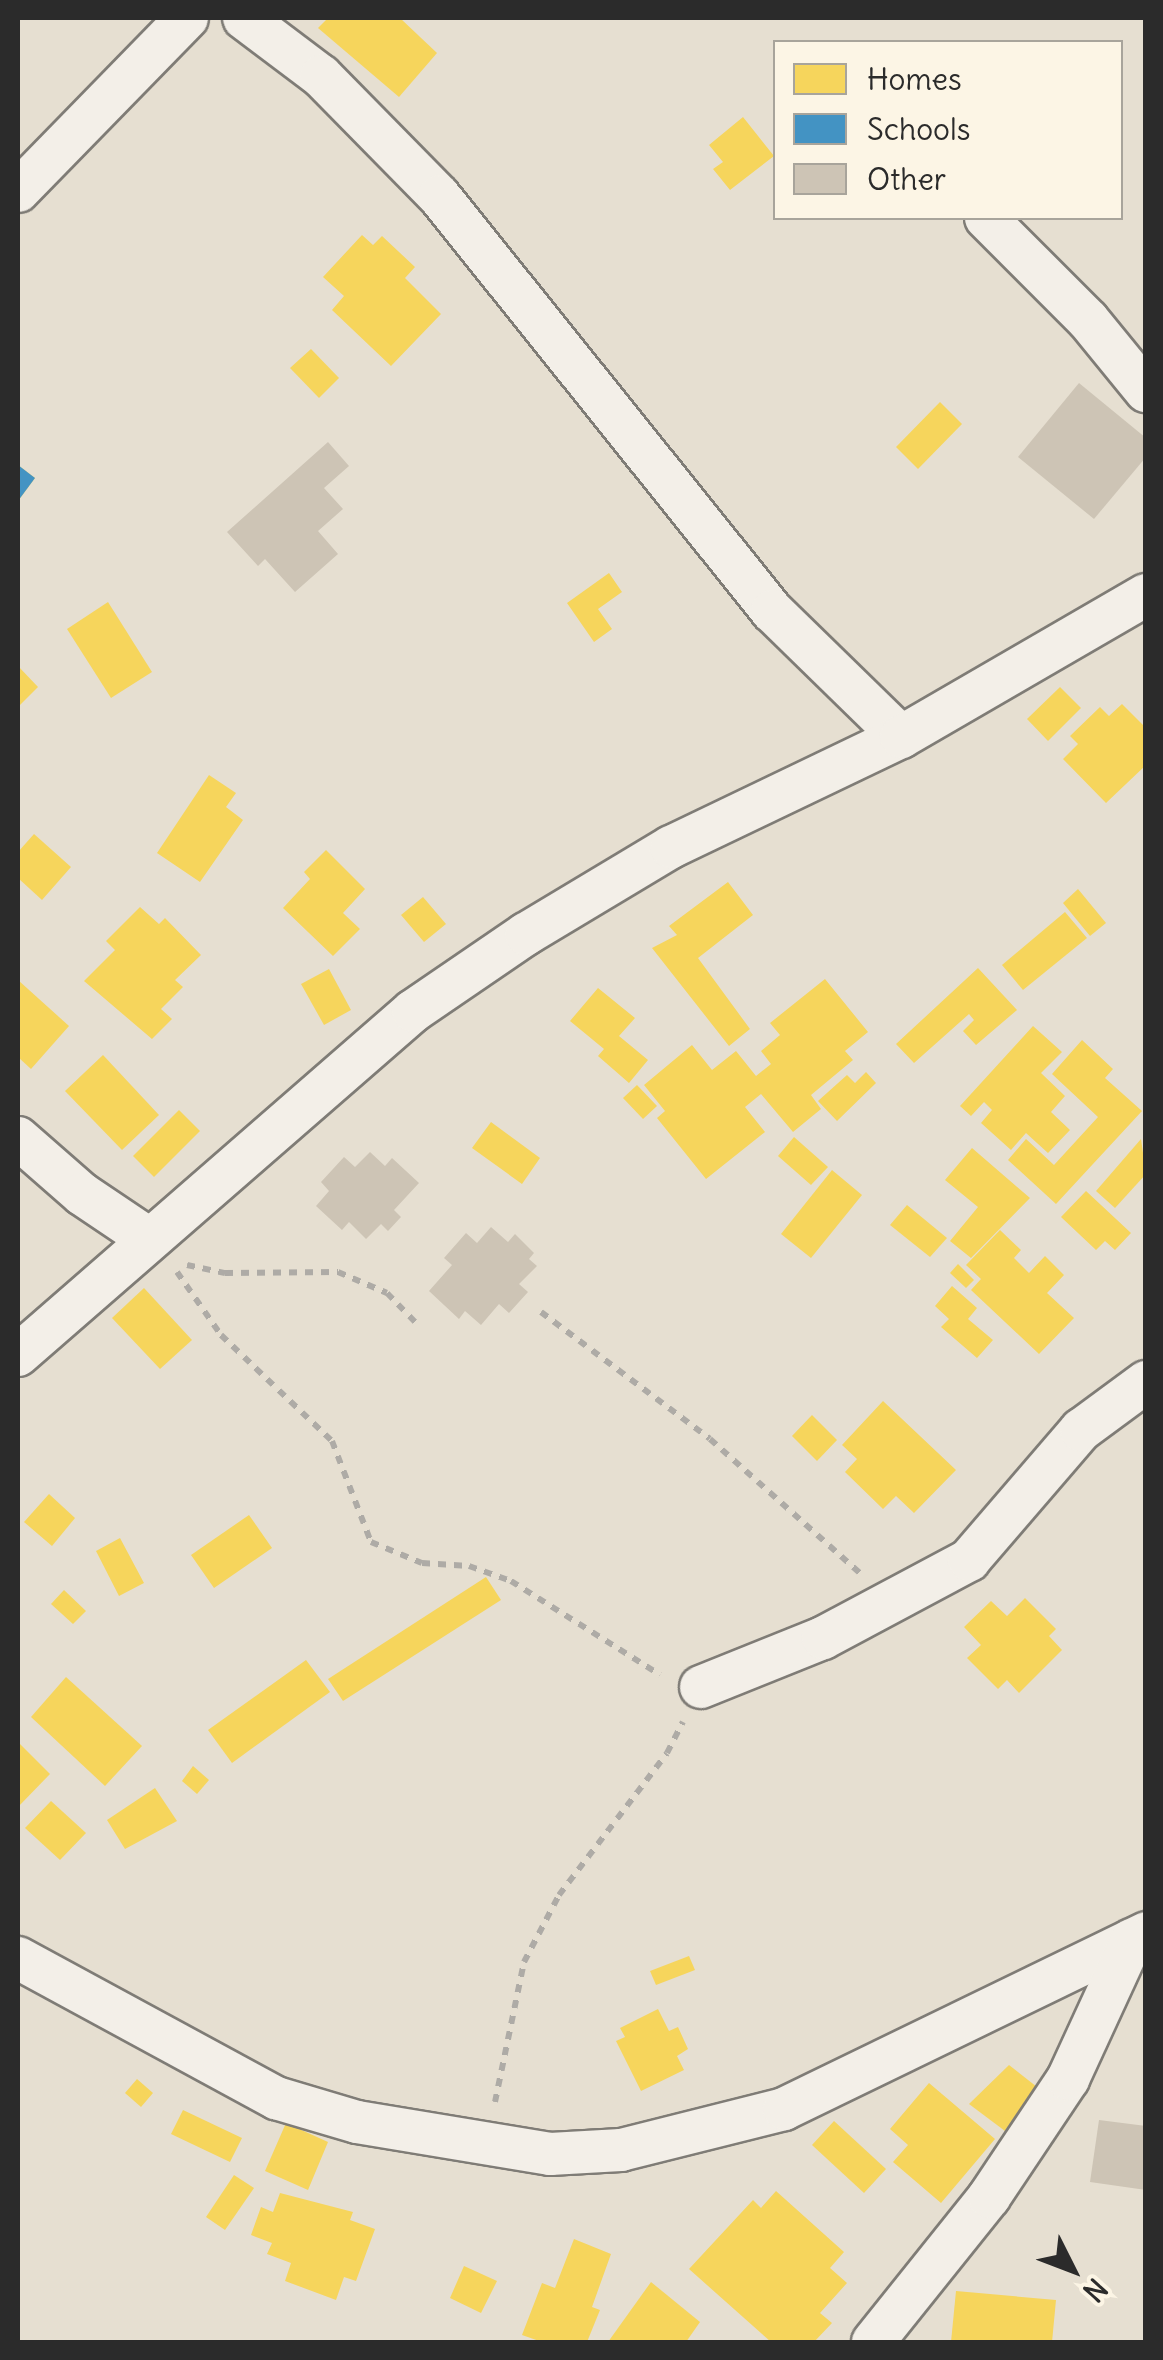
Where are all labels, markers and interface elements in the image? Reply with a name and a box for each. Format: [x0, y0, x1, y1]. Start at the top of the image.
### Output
legend [773, 40, 1123, 220]
text: Homes [867, 60, 962, 98]
text: Schools [867, 110, 970, 148]
text: Other [867, 160, 946, 198]
north arrow [1023, 2220, 1123, 2320]
text: N [1075, 2271, 1115, 2309]

